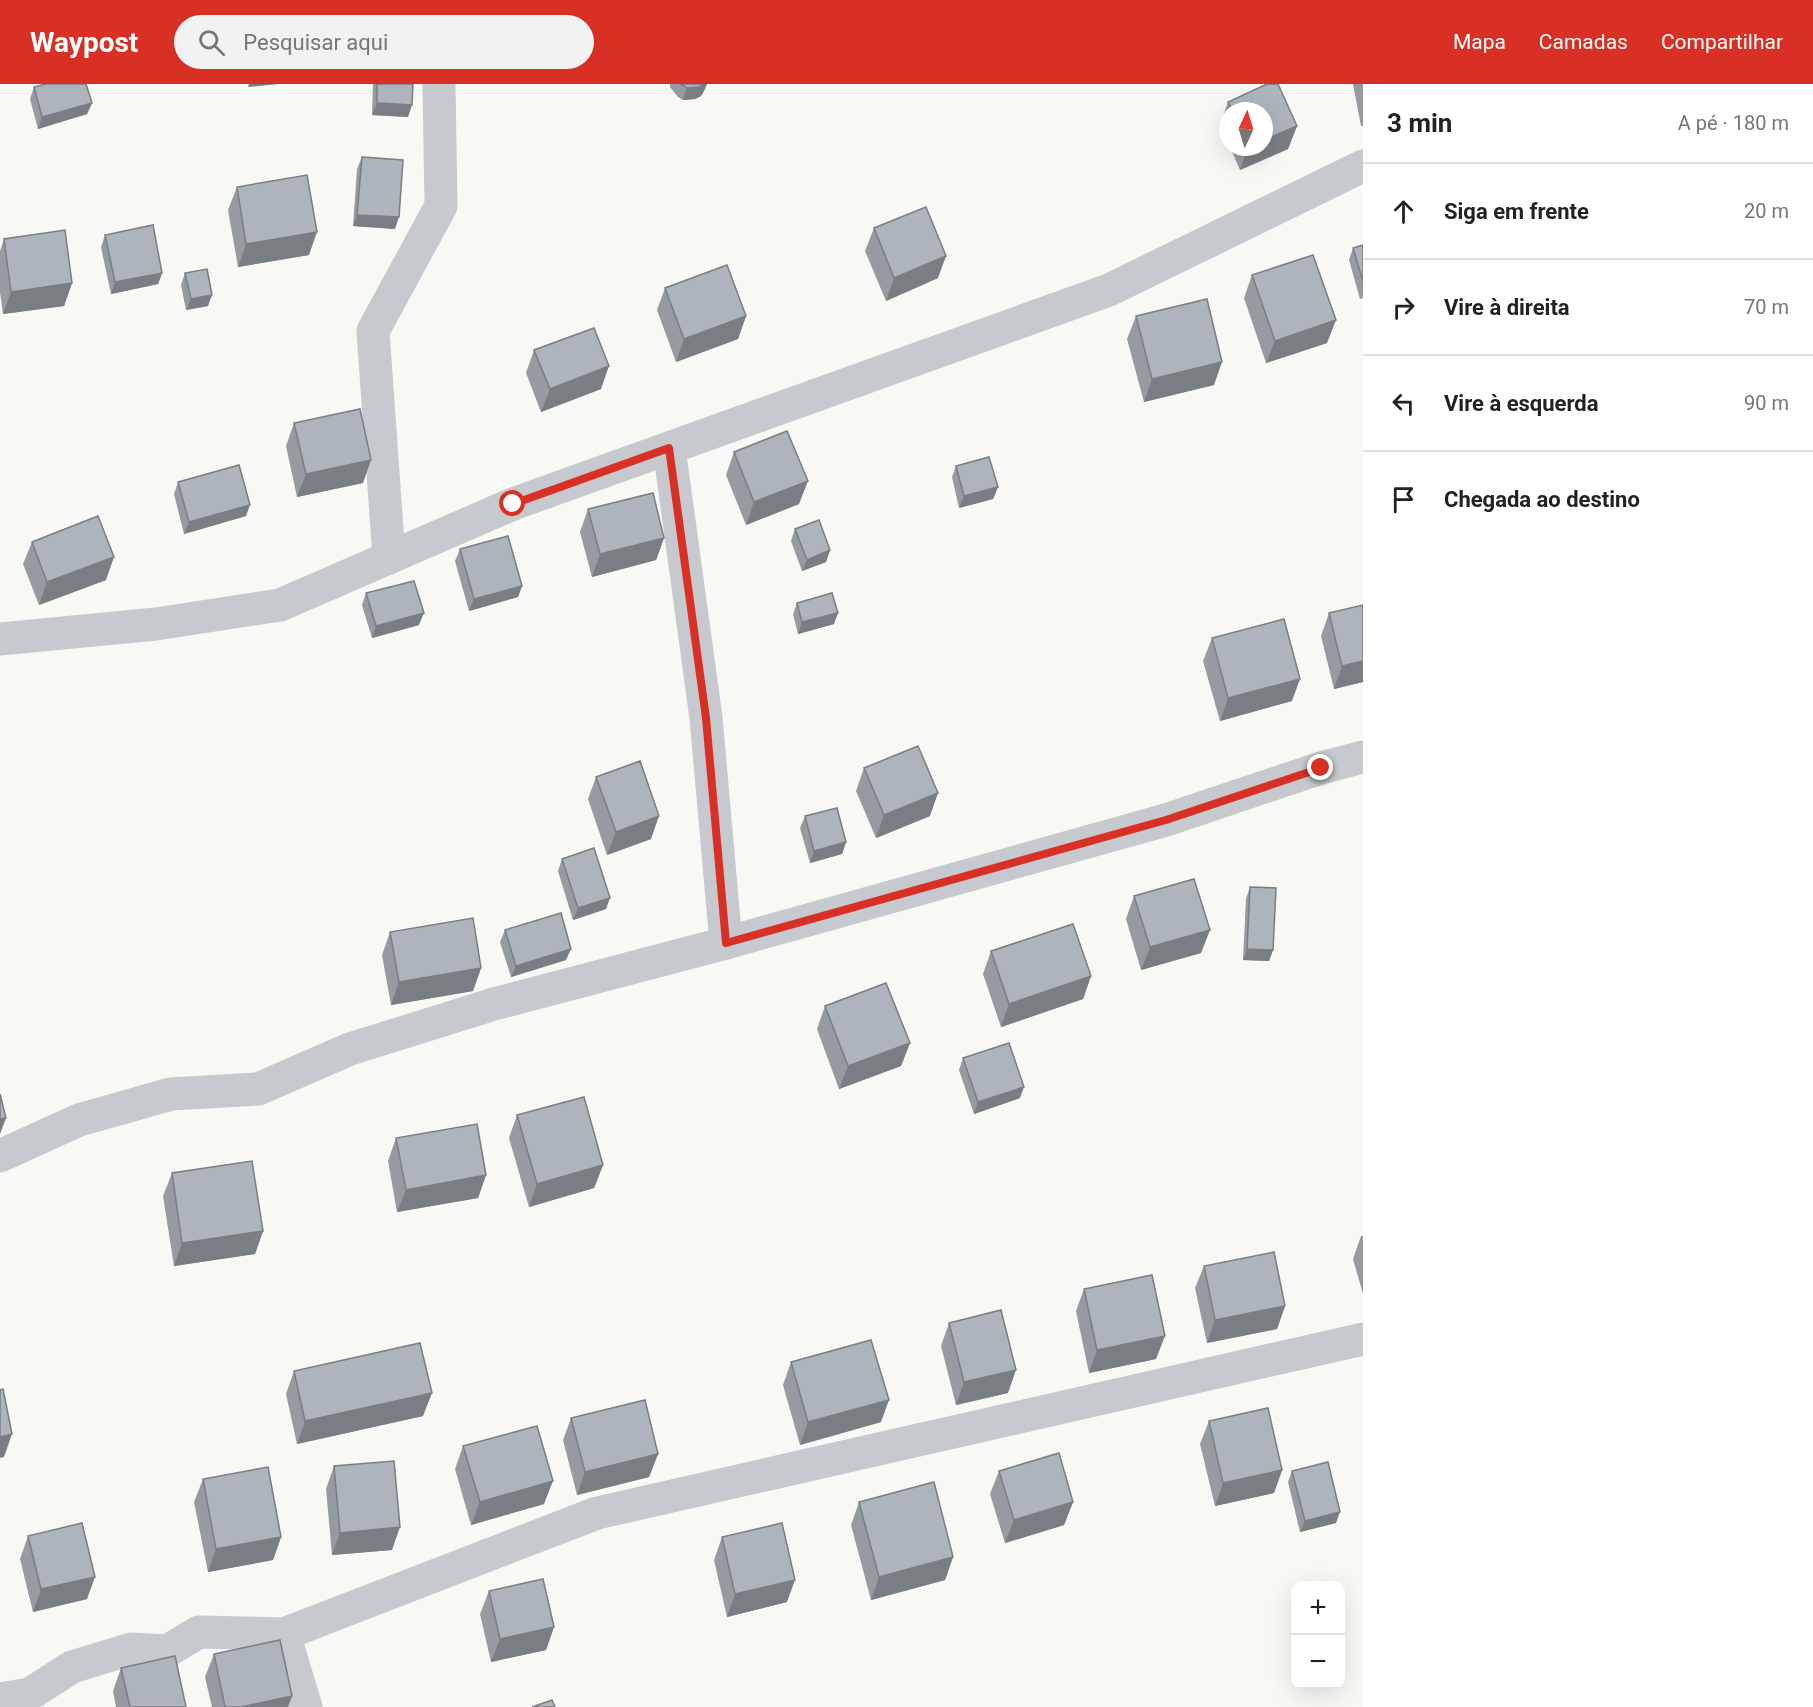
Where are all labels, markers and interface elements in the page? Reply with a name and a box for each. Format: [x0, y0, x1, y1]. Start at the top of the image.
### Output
search box [174, 15, 594, 69]
text: Waypost [30, 26, 138, 59]
icon: search [195, 26, 228, 59]
text: Pesquisar aqui [243, 30, 388, 55]
text: Mapa [1453, 30, 1506, 54]
text: Camadas [1539, 30, 1628, 54]
text: Compartilhar [1661, 30, 1783, 54]
north arrow [1219, 102, 1273, 156]
text: 3 min [1387, 108, 1452, 138]
text: A pé · 180 m [1678, 111, 1789, 135]
icon: ahead [1387, 195, 1420, 228]
text: Siga em frente [1444, 199, 1589, 224]
text: 20 m [1744, 199, 1789, 223]
icon: right [1387, 291, 1420, 324]
text: Vire à direita [1444, 295, 1570, 320]
text: 70 m [1744, 295, 1789, 319]
icon: left [1387, 387, 1420, 420]
text: Vire à esquerda [1444, 391, 1598, 416]
text: 90 m [1744, 391, 1789, 415]
icon: arrive [1387, 483, 1420, 516]
text: Chegada ao destino [1444, 487, 1640, 512]
route start [499, 490, 525, 516]
route end [1307, 754, 1333, 780]
map controls [1291, 1581, 1345, 1689]
button: + [1291, 1581, 1345, 1635]
button: − [1291, 1635, 1345, 1689]

